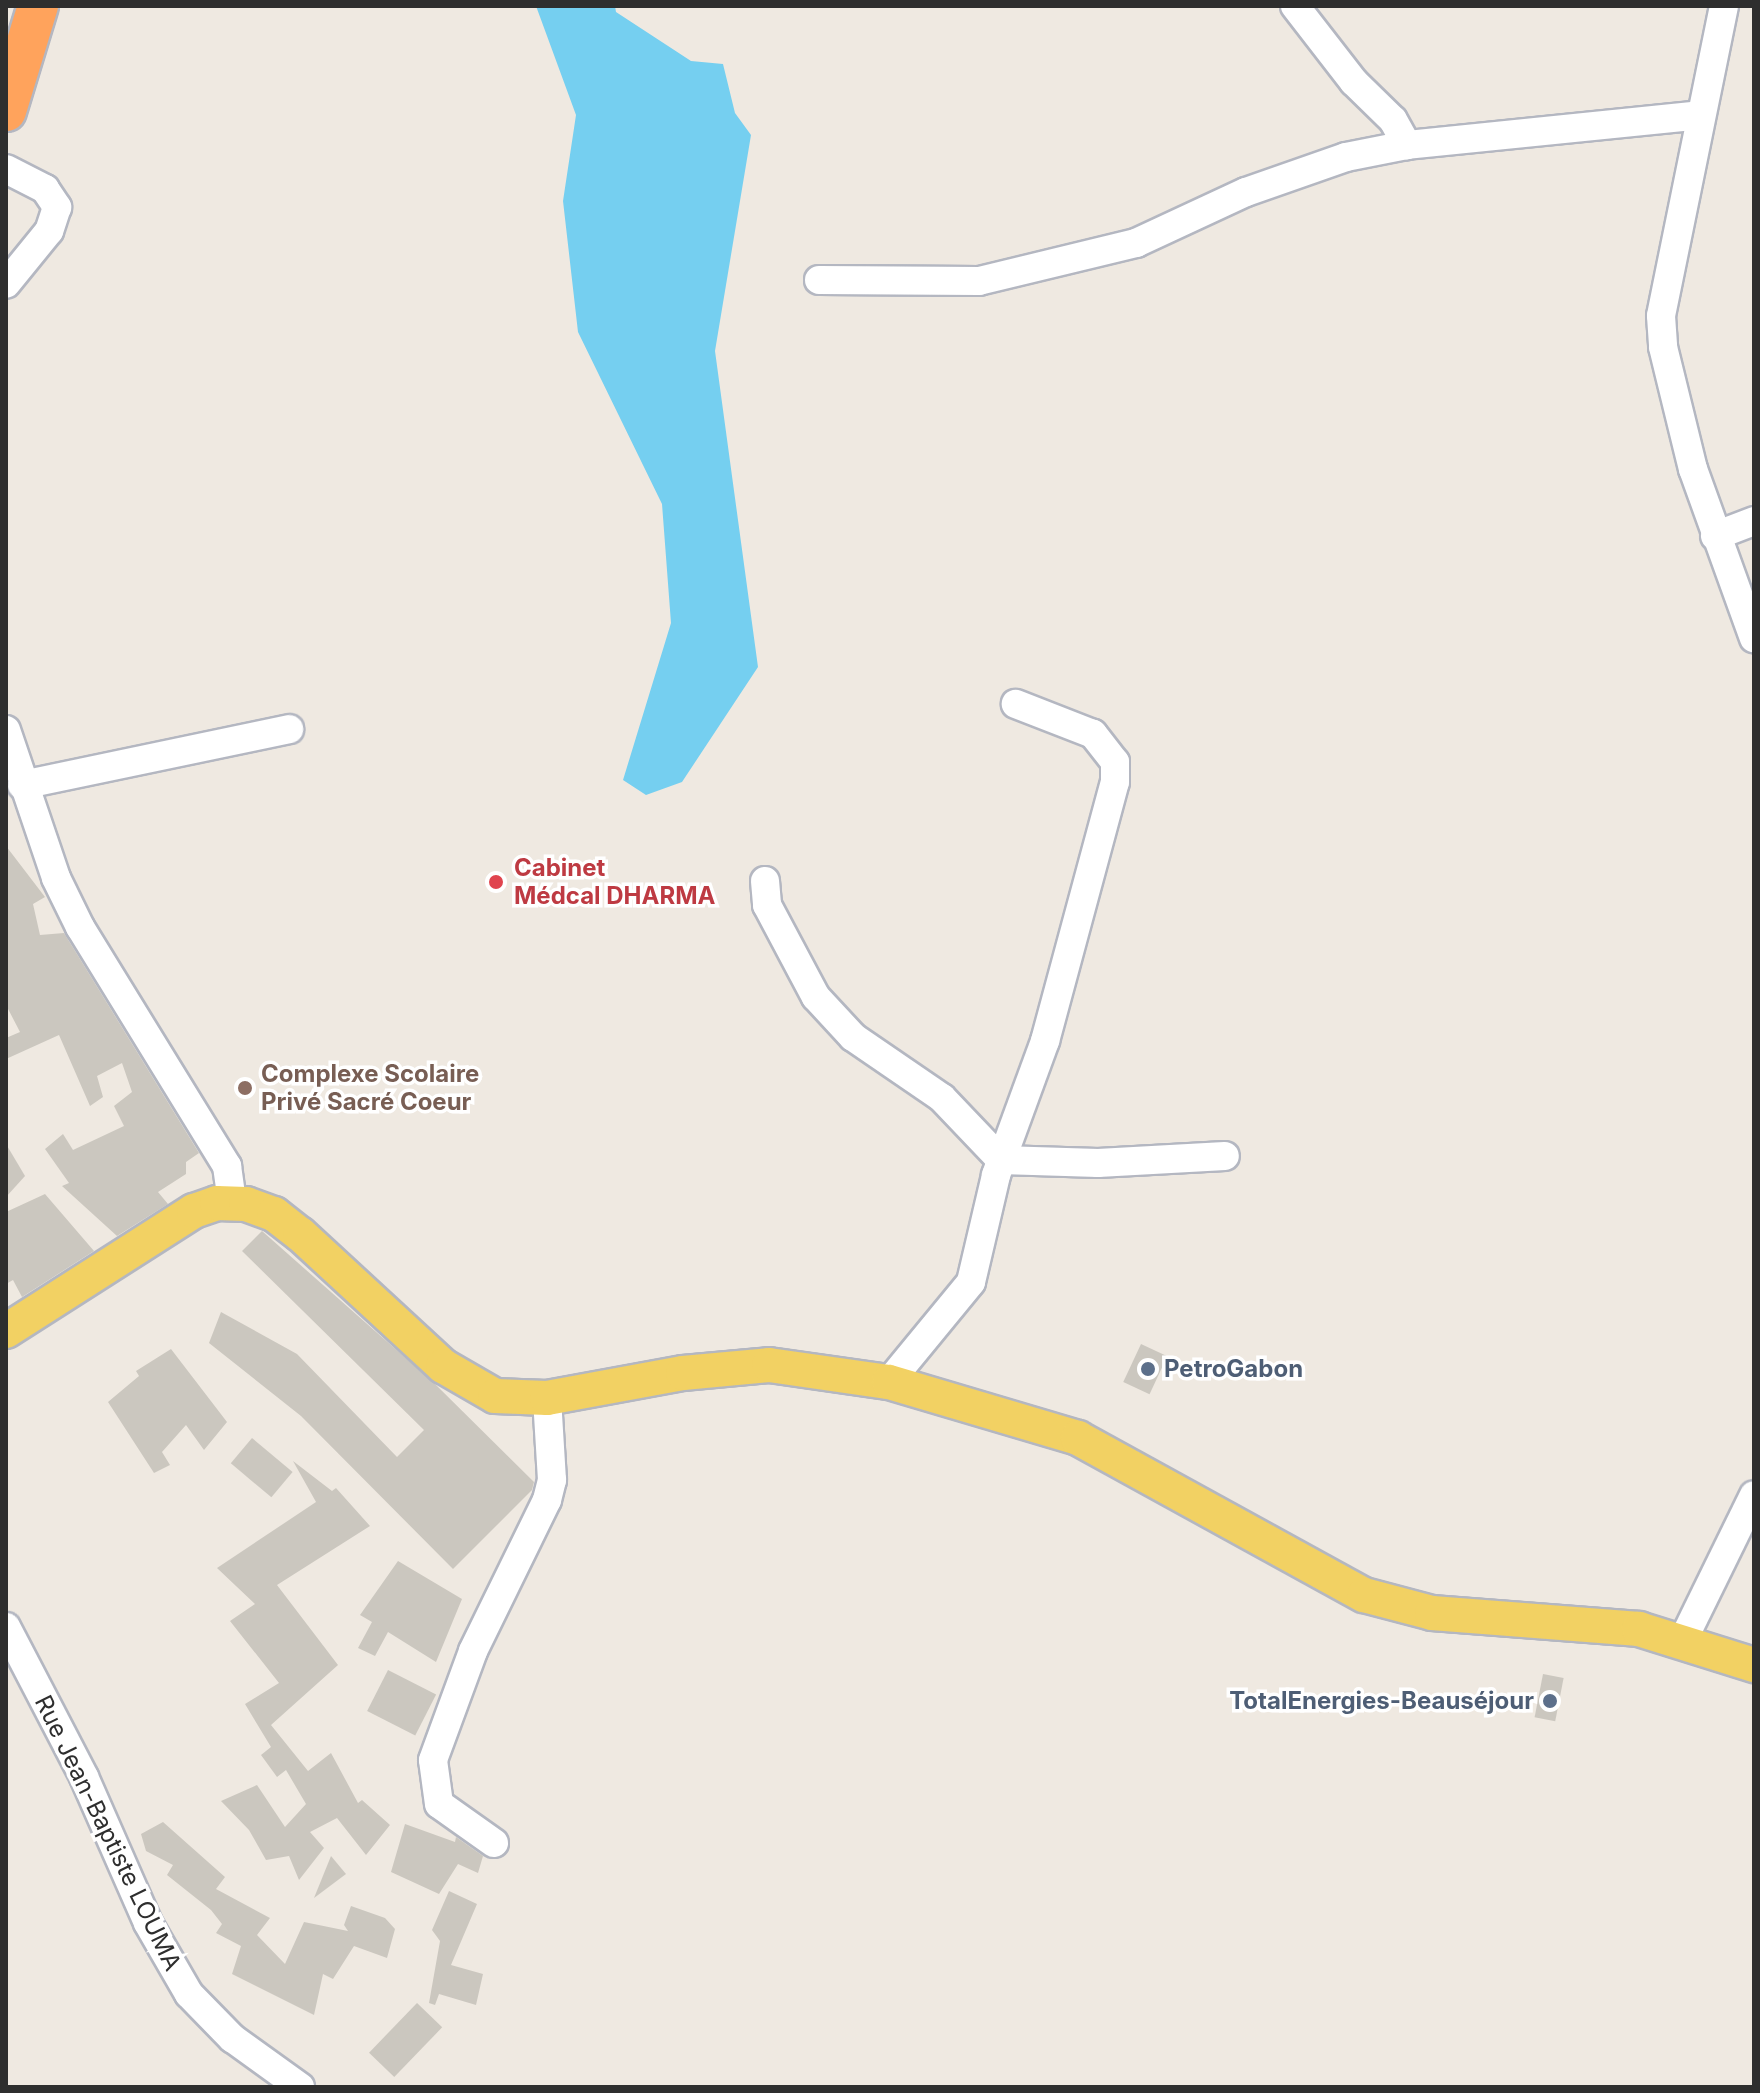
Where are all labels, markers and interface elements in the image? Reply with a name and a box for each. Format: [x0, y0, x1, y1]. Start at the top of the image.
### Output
place label: Cabinet Médcal DHARMA [514, 854, 715, 910]
marker: Cabinet Médcal DHARMA [485, 871, 507, 893]
place label: Complexe Scolaire Privé Sacré Coeur [261, 1060, 479, 1116]
marker: Complexe Scolaire Privé Sacré Coeur [236, 1079, 254, 1097]
place label: PetroGabon [1164, 1355, 1303, 1383]
marker: PetroGabon [1139, 1360, 1157, 1378]
place label: TotalEnergies-Beauséjour [1229, 1687, 1534, 1715]
street label: Rue Jean-Baptiste LOUMA [29, 1691, 187, 1975]
marker: TotalEnergies-Beauséjour [1541, 1692, 1559, 1710]

